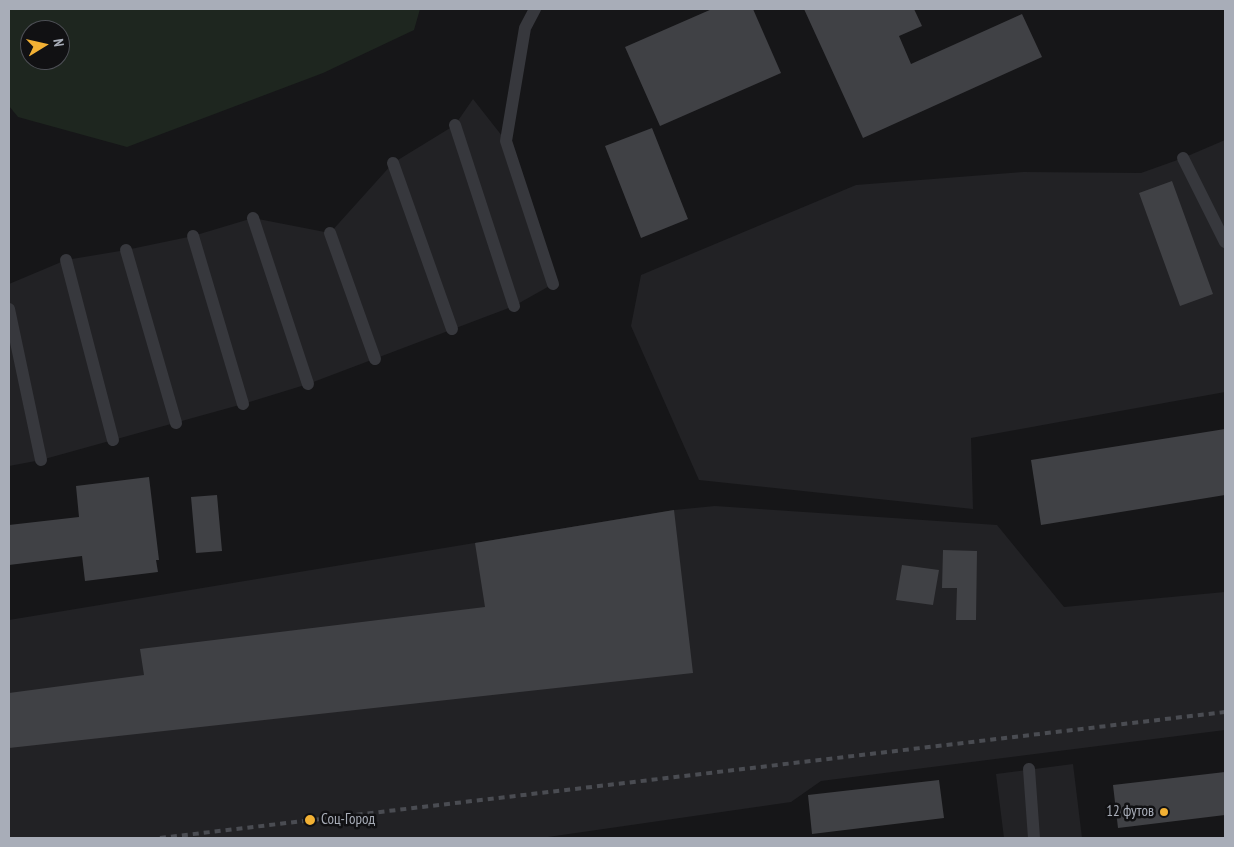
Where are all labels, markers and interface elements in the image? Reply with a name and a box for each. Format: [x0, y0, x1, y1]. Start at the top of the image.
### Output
north arrow [20, 20, 70, 70]
text: N [49, 38, 68, 48]
place label: 12 футов [1106, 803, 1154, 821]
marker: 12 футов [1158, 806, 1170, 818]
place label: Соц-Город [321, 811, 375, 829]
marker: Соц-Город [303, 813, 317, 827]

